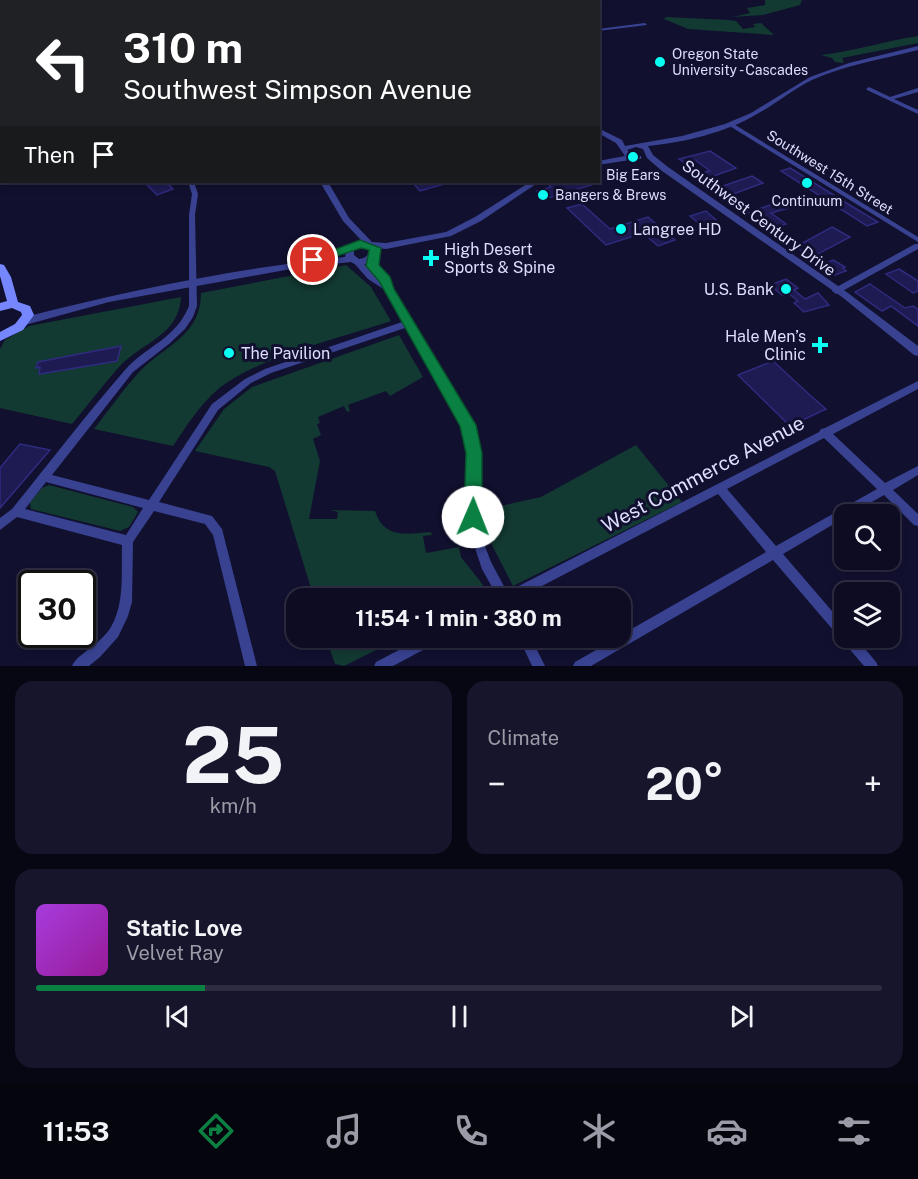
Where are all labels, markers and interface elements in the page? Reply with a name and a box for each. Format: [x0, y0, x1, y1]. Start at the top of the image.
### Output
text: 310 m [123, 23, 243, 72]
icon: left [24, 24, 102, 102]
place label: Oregon State University - Cascades [672, 46, 808, 78]
marker: Oregon State University - Cascades [653, 55, 667, 69]
text: Southwest Simpson Avenue [123, 73, 472, 105]
street label: Southwest 15th Street [764, 127, 896, 217]
icon: arrive [87, 138, 120, 171]
text: Then [24, 142, 75, 168]
marker: Big Ears [626, 150, 640, 164]
street label: Southwest Century Drive [679, 156, 839, 280]
place label: Big Ears [606, 167, 660, 183]
marker: Continuum [800, 176, 814, 190]
place label: Bangers & Brews [555, 187, 666, 203]
marker: Bangers & Brews [536, 188, 550, 202]
place label: Continuum [772, 193, 842, 209]
place label: Langree HD [633, 220, 721, 239]
marker: Langree HD [614, 222, 628, 236]
pin [287, 234, 338, 285]
place label: High Desert Sports & Spine [444, 240, 555, 277]
icon: arrive [296, 243, 329, 276]
marker: High Desert Sports & Spine [422, 249, 440, 267]
place label: U.S. Bank [704, 280, 774, 299]
marker: U.S. Bank [779, 282, 793, 296]
place label: Hale Men’s Clinic [725, 327, 806, 364]
marker: Hale Men’s Clinic [811, 336, 829, 354]
place label: The Pavilion [241, 344, 330, 363]
marker: The Pavilion [222, 346, 236, 360]
street label: West Commerce Avenue [598, 410, 808, 538]
position arrow [441, 485, 505, 549]
map controls [834, 504, 900, 648]
button: search [834, 504, 900, 570]
speed limit sign: 30 [18, 570, 96, 648]
button: layers [834, 582, 900, 648]
text: 11:54 · 1 min · 380 m [355, 605, 562, 631]
text: 25 [182, 709, 284, 801]
text: Climate [488, 726, 559, 750]
text: 20° [645, 757, 724, 810]
text: − [488, 765, 506, 803]
text: + [864, 765, 882, 803]
text: km/h [210, 794, 257, 818]
text: Static Love [126, 915, 243, 941]
text: Velvet Ray [126, 941, 224, 965]
icon: previous [161, 1000, 194, 1033]
icon: pause [443, 1000, 476, 1033]
icon: next [725, 1000, 758, 1033]
icon: directions [195, 1110, 237, 1152]
icon: music [323, 1110, 365, 1152]
icon: phone [450, 1110, 492, 1152]
icon: climate [578, 1110, 620, 1152]
icon: car [706, 1110, 748, 1152]
icon: filters [833, 1110, 875, 1152]
text: 11:53 [43, 1115, 109, 1147]

